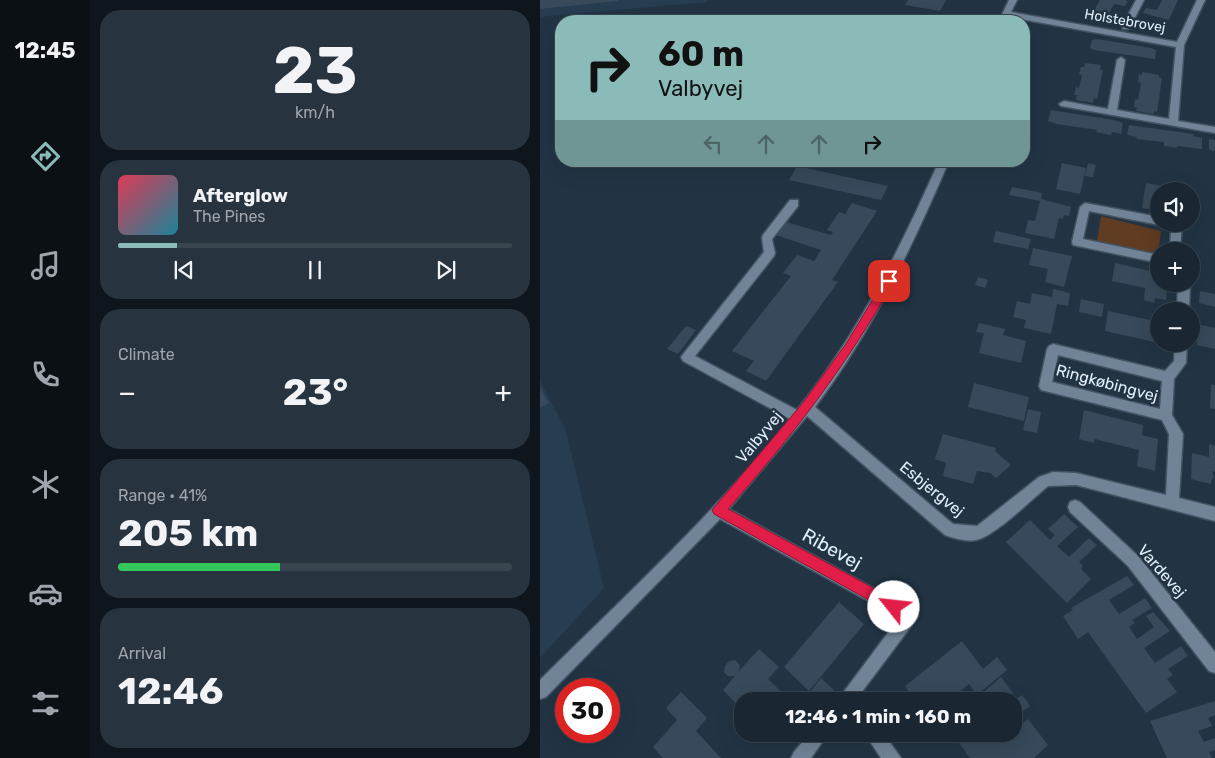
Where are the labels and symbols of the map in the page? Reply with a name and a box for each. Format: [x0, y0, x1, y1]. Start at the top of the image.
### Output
street label: Holstebrovej [1083, 6, 1167, 36]
pin [868, 260, 910, 302]
street label: Ringkøbingvej [1054, 360, 1160, 406]
street label: Valbyvej [732, 407, 786, 467]
street label: Esbjergvej [896, 457, 968, 521]
street label: Ribevej [798, 523, 866, 575]
street label: Vardevej [1134, 541, 1190, 601]
position arrow [867, 580, 919, 632]
speed limit sign: 30 [555, 678, 620, 743]

